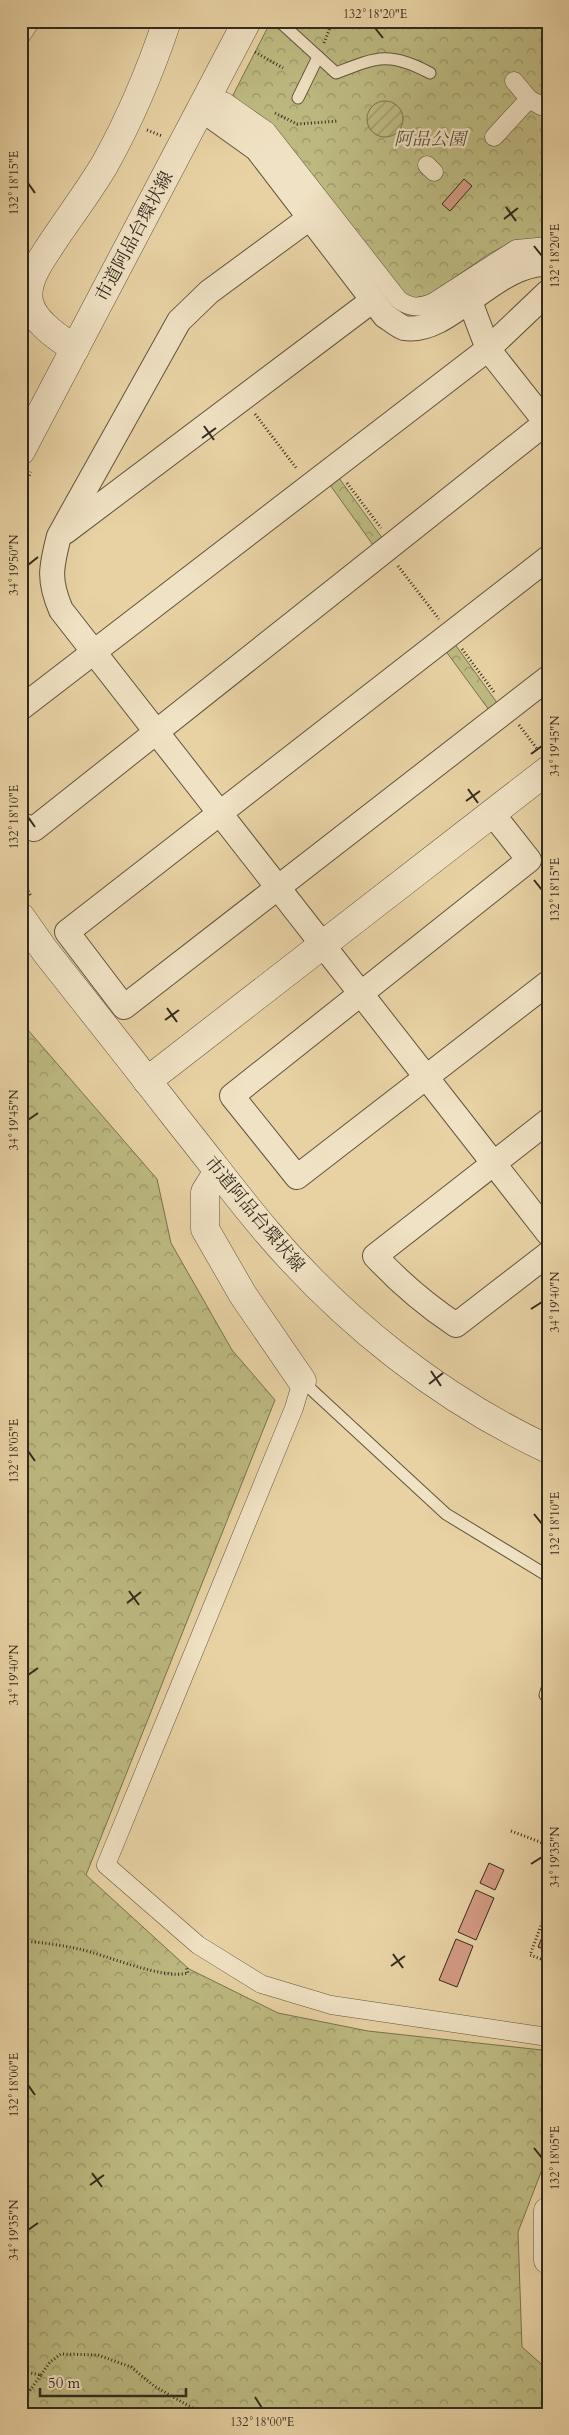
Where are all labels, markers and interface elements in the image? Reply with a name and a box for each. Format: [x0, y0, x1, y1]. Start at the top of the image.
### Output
text: 132°18'20"E [343, 6, 407, 22]
park label: 阿品公園 [394, 127, 469, 152]
text: 132°18'15"E [6, 151, 22, 215]
street label: 市道阿品台環状線 [90, 167, 179, 306]
text: 132°18'20"E [547, 224, 563, 288]
text: 34°19'50"N [6, 534, 22, 595]
text: 34°19'45"N [547, 715, 563, 776]
text: 132°18'10"E [6, 785, 22, 849]
text: 132°18'15"E [547, 858, 563, 922]
text: 34°19'45"N [6, 1089, 22, 1150]
street label: 市道阿品台環状線 [199, 1151, 310, 1278]
text: 34°19'40"N [547, 1271, 563, 1332]
text: 132°18'05"E [6, 1419, 22, 1483]
text: 132°18'10"E [547, 1492, 563, 1556]
text: 34°19'40"N [6, 1644, 22, 1705]
text: 34°19'35"N [547, 1826, 563, 1887]
text: 132°18'00"E [6, 2053, 22, 2117]
text: 132°18'05"E [547, 2126, 563, 2190]
text: 34°19'35"N [6, 2199, 22, 2260]
scale bar [40, 2365, 186, 2397]
text: 50 m [48, 2373, 80, 2393]
text: 132°18'00"E [230, 2414, 294, 2430]

